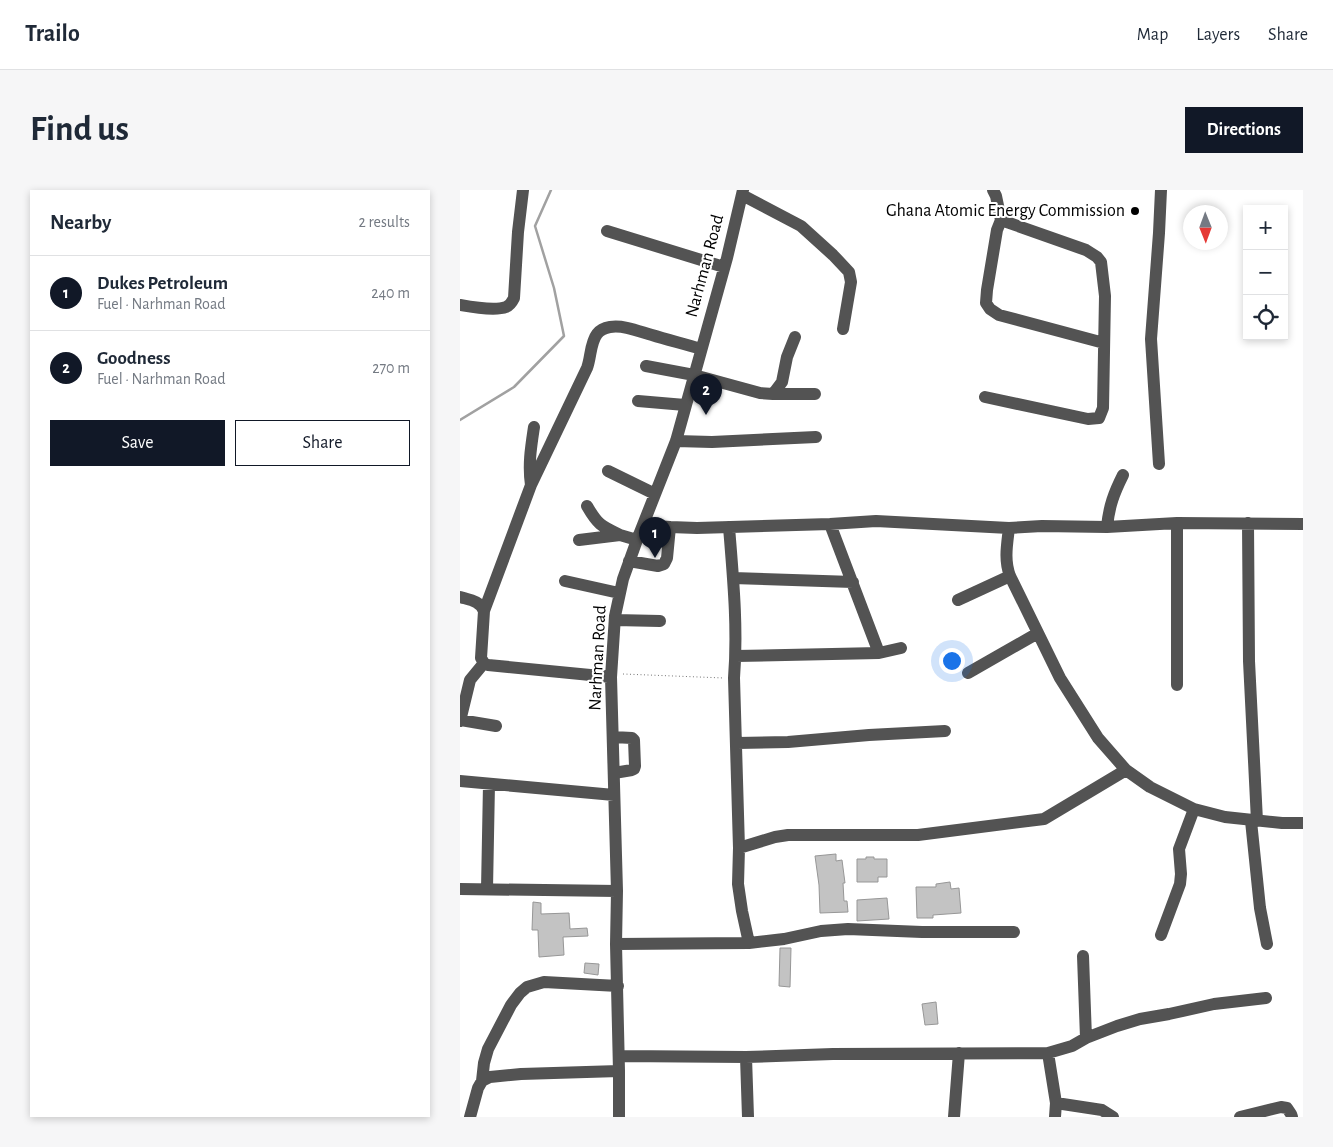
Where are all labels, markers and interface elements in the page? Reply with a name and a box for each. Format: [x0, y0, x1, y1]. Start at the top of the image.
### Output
text: Trailo [25, 22, 80, 46]
text: Map [1137, 26, 1168, 44]
text: Layers [1196, 26, 1240, 44]
text: Share [1268, 26, 1308, 44]
button: Directions [1185, 107, 1303, 153]
text: Find us [30, 112, 129, 147]
place label: Ghana Atomic Energy Commission [886, 202, 1125, 220]
marker: Ghana Atomic Energy Commission [1129, 205, 1141, 217]
north arrow [1183, 205, 1228, 250]
map controls [1243, 205, 1288, 340]
button: + [1243, 205, 1288, 250]
text: Nearby [50, 212, 111, 233]
street label: Narhman Road [683, 213, 727, 319]
text: 2 results [358, 214, 410, 230]
button: − [1243, 250, 1288, 295]
text: Dukes Petroleum [97, 274, 228, 293]
text: 1 [63, 285, 69, 301]
text: 240 m [371, 285, 410, 301]
button: locate [1243, 295, 1288, 340]
text: Fuel · Narhman Road [97, 296, 226, 312]
text: Goodness [97, 349, 170, 368]
text: 2 [62, 360, 70, 376]
text: 270 m [372, 360, 410, 376]
text: Fuel · Narhman Road [97, 371, 226, 387]
pin: 2 [690, 374, 722, 415]
button: Save [50, 420, 225, 466]
button: Share [235, 420, 410, 466]
pin: 1 [639, 517, 671, 558]
street label: Narhman Road [586, 605, 610, 711]
your location [939, 648, 965, 674]

